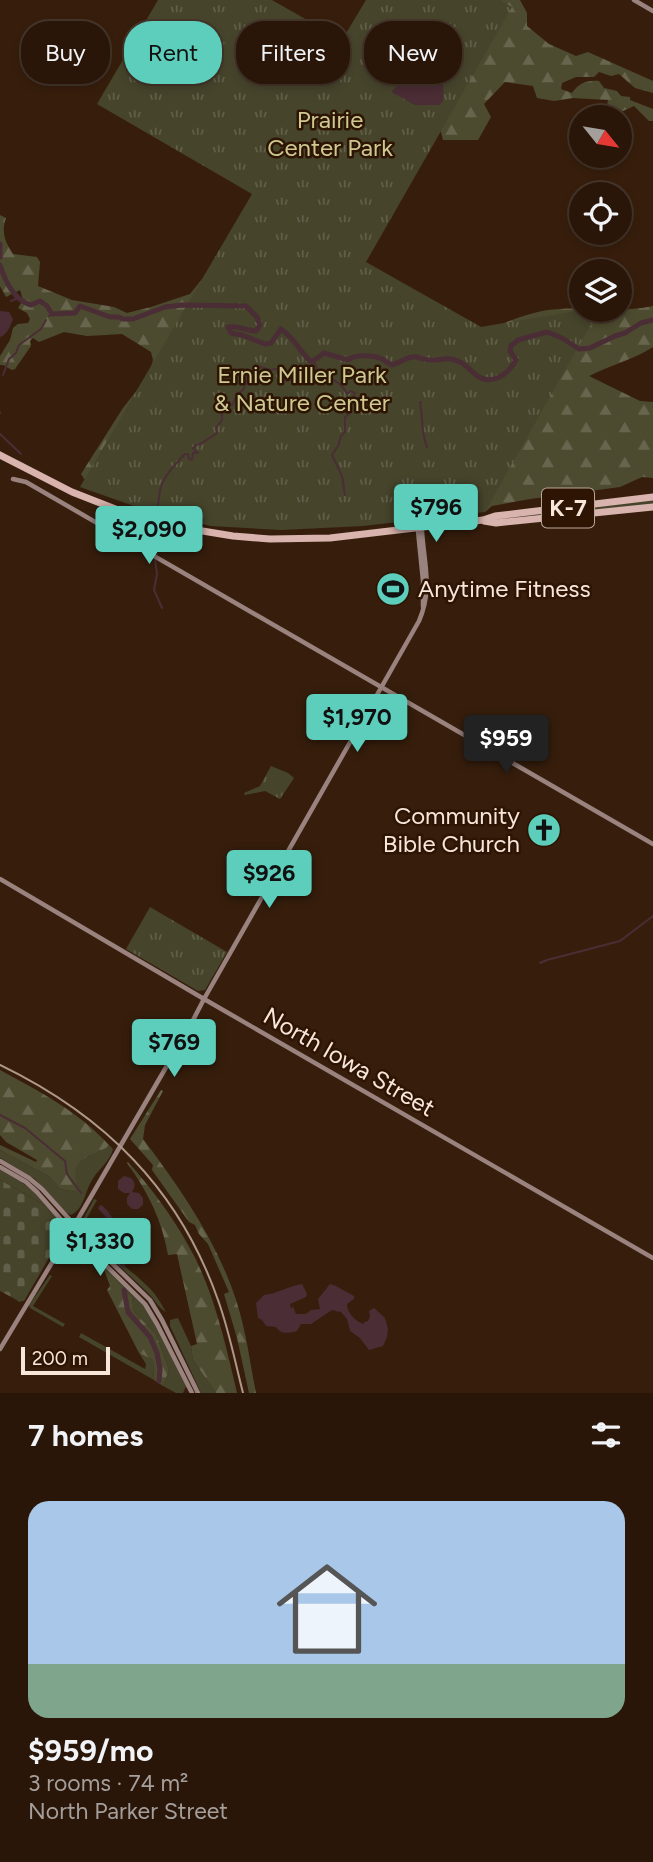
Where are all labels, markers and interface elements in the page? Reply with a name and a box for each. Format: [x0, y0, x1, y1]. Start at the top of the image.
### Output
chip: Buy [21, 21, 110, 84]
chip: Rent [124, 21, 222, 84]
chip: Filters [236, 21, 350, 84]
chip: New [364, 21, 462, 84]
park label: Prairie Center Park [267, 105, 393, 162]
north arrow [569, 105, 632, 168]
map controls [569, 105, 632, 322]
button: locate [569, 182, 632, 245]
button: layers [569, 259, 632, 322]
park label: Ernie Miller Park & Nature Center [214, 360, 390, 417]
pin: $796 [395, 484, 477, 544]
road number: K-7 [542, 488, 594, 528]
text: $796 [410, 493, 462, 521]
pin: $2,090 [92, 506, 206, 566]
text: $2,090 [111, 515, 187, 543]
sports icon: Anytime Fitness [374, 570, 412, 608]
place label: Anytime Fitness [418, 574, 591, 603]
pin: $1,970 [300, 694, 414, 754]
text: $1,970 [322, 703, 392, 731]
pin: $959 [465, 716, 547, 775]
text: $959 [480, 724, 532, 752]
place label: Community Bible Church [383, 801, 520, 858]
church icon: Community Bible Church [525, 811, 563, 849]
pin: $926 [228, 850, 310, 910]
text: $926 [243, 859, 295, 887]
street label: North Iowa Street [258, 1001, 440, 1122]
pin: $769 [133, 1020, 215, 1079]
text: $769 [148, 1028, 200, 1056]
pin: $1,330 [43, 1218, 157, 1278]
text: $1,330 [66, 1227, 134, 1255]
scale bar [21, 1344, 110, 1376]
text: 200 m [32, 1347, 88, 1370]
icon: filters [587, 1416, 625, 1454]
text: 7 homes [28, 1417, 143, 1454]
icon: home [264, 1546, 390, 1672]
text: $959/mo [28, 1732, 153, 1769]
text: 3 rooms · 74 m² [28, 1769, 188, 1797]
text: North Parker Street [28, 1797, 228, 1825]

